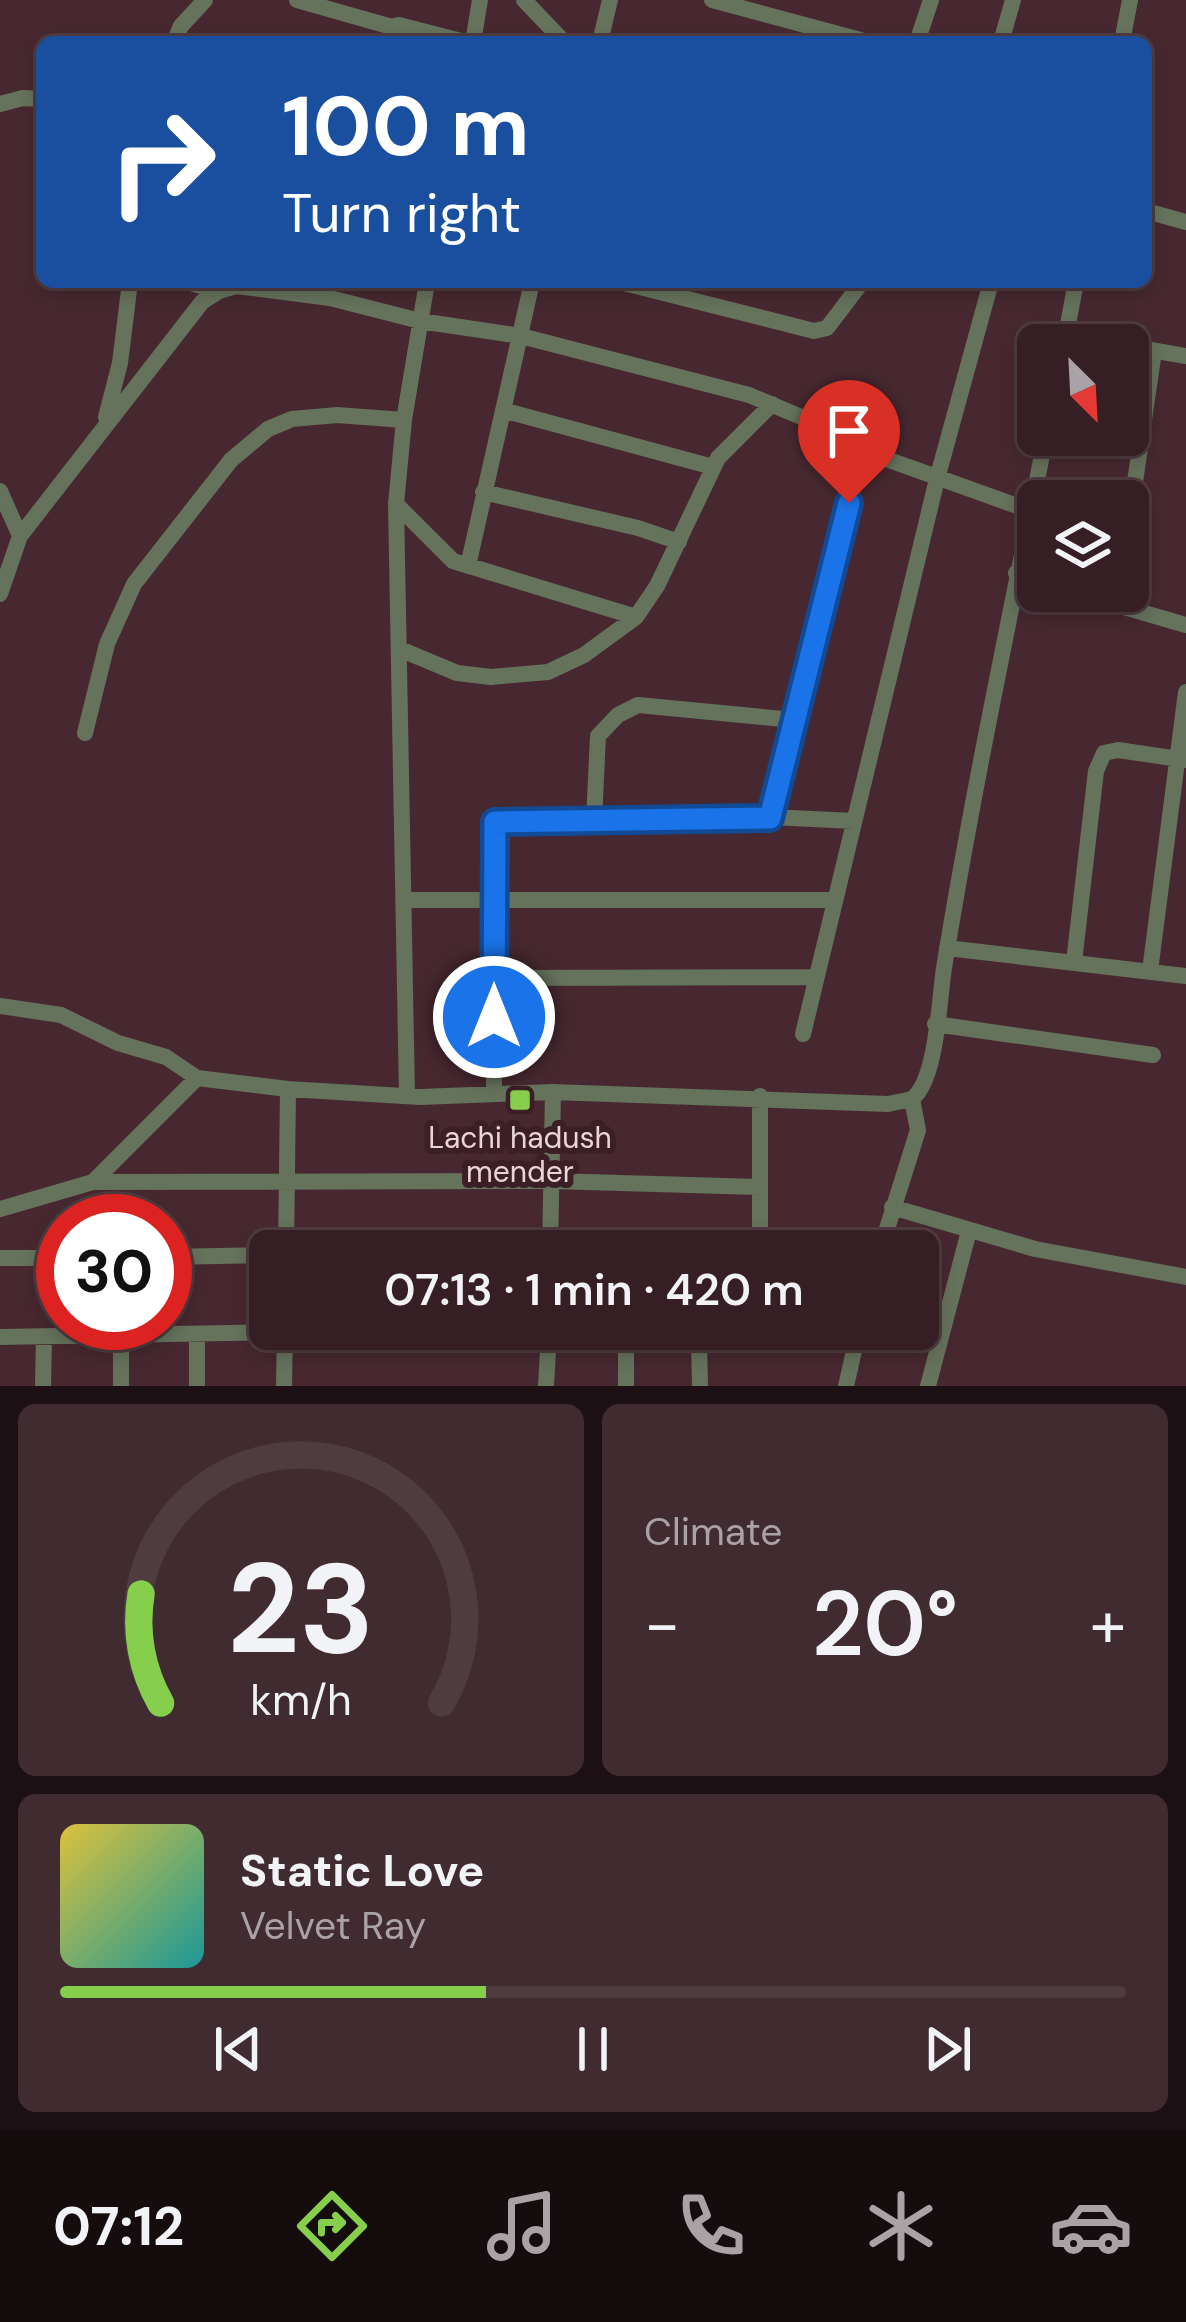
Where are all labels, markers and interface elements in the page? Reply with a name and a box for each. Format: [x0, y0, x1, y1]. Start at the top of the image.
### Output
text: 100 m [282, 72, 530, 181]
icon: right [84, 84, 240, 240]
text: Turn right [282, 178, 521, 249]
north arrow [1017, 324, 1149, 456]
map controls [1017, 324, 1149, 612]
pin [798, 380, 900, 503]
icon: arrive [816, 398, 882, 464]
button: layers [1017, 480, 1149, 612]
position arrow [431, 954, 557, 1080]
marker: Lachi hadush mender [507, 1087, 533, 1113]
place label: Lachi hadush mender [428, 1118, 612, 1191]
speed limit sign: 30 [36, 1194, 192, 1350]
text: 07:13 · 1 min · 420 m [384, 1260, 804, 1319]
text: Climate [644, 1506, 782, 1557]
text: 23 [227, 1528, 375, 1691]
text: 20° [812, 1566, 958, 1683]
text: − [644, 1582, 680, 1667]
text: + [1090, 1582, 1126, 1667]
text: km/h [250, 1672, 352, 1728]
text: Static Love [240, 1841, 484, 1900]
text: Velvet Ray [240, 1900, 426, 1951]
icon: previous [205, 2016, 271, 2082]
icon: pause [560, 2016, 626, 2082]
icon: next [915, 2016, 981, 2082]
icon: directions [290, 2184, 374, 2268]
icon: music [480, 2184, 564, 2268]
icon: phone [669, 2184, 753, 2268]
icon: climate [859, 2184, 943, 2268]
icon: car [1049, 2184, 1133, 2268]
text: 07:12 [53, 2191, 184, 2262]

